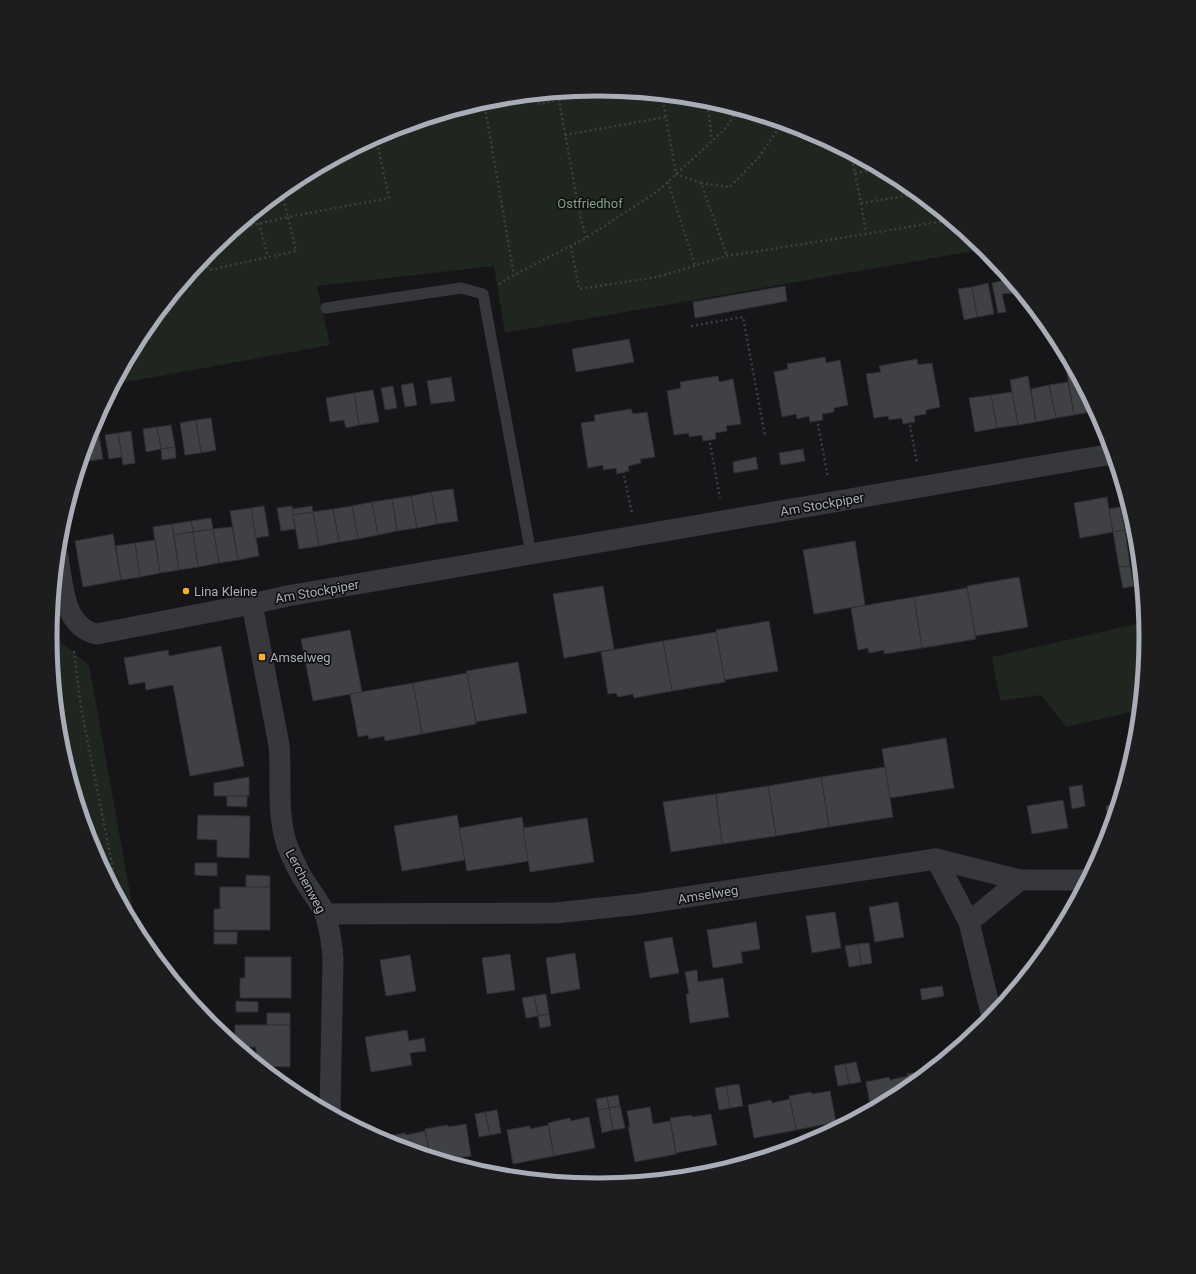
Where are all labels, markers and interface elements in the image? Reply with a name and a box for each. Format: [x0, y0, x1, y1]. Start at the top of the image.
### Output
park label: Ostfriedhof [557, 196, 623, 211]
street label: Am Stockpiper [779, 490, 866, 519]
street label: Am Stockpiper [274, 577, 361, 606]
place label: Lina Kleine [194, 584, 257, 599]
marker: Lina Kleine [181, 586, 191, 596]
place label: Amselweg [270, 650, 331, 665]
marker: Amselweg [257, 652, 267, 662]
street label: Lerchenweg [282, 847, 329, 916]
street label: Amselweg [677, 882, 739, 907]

